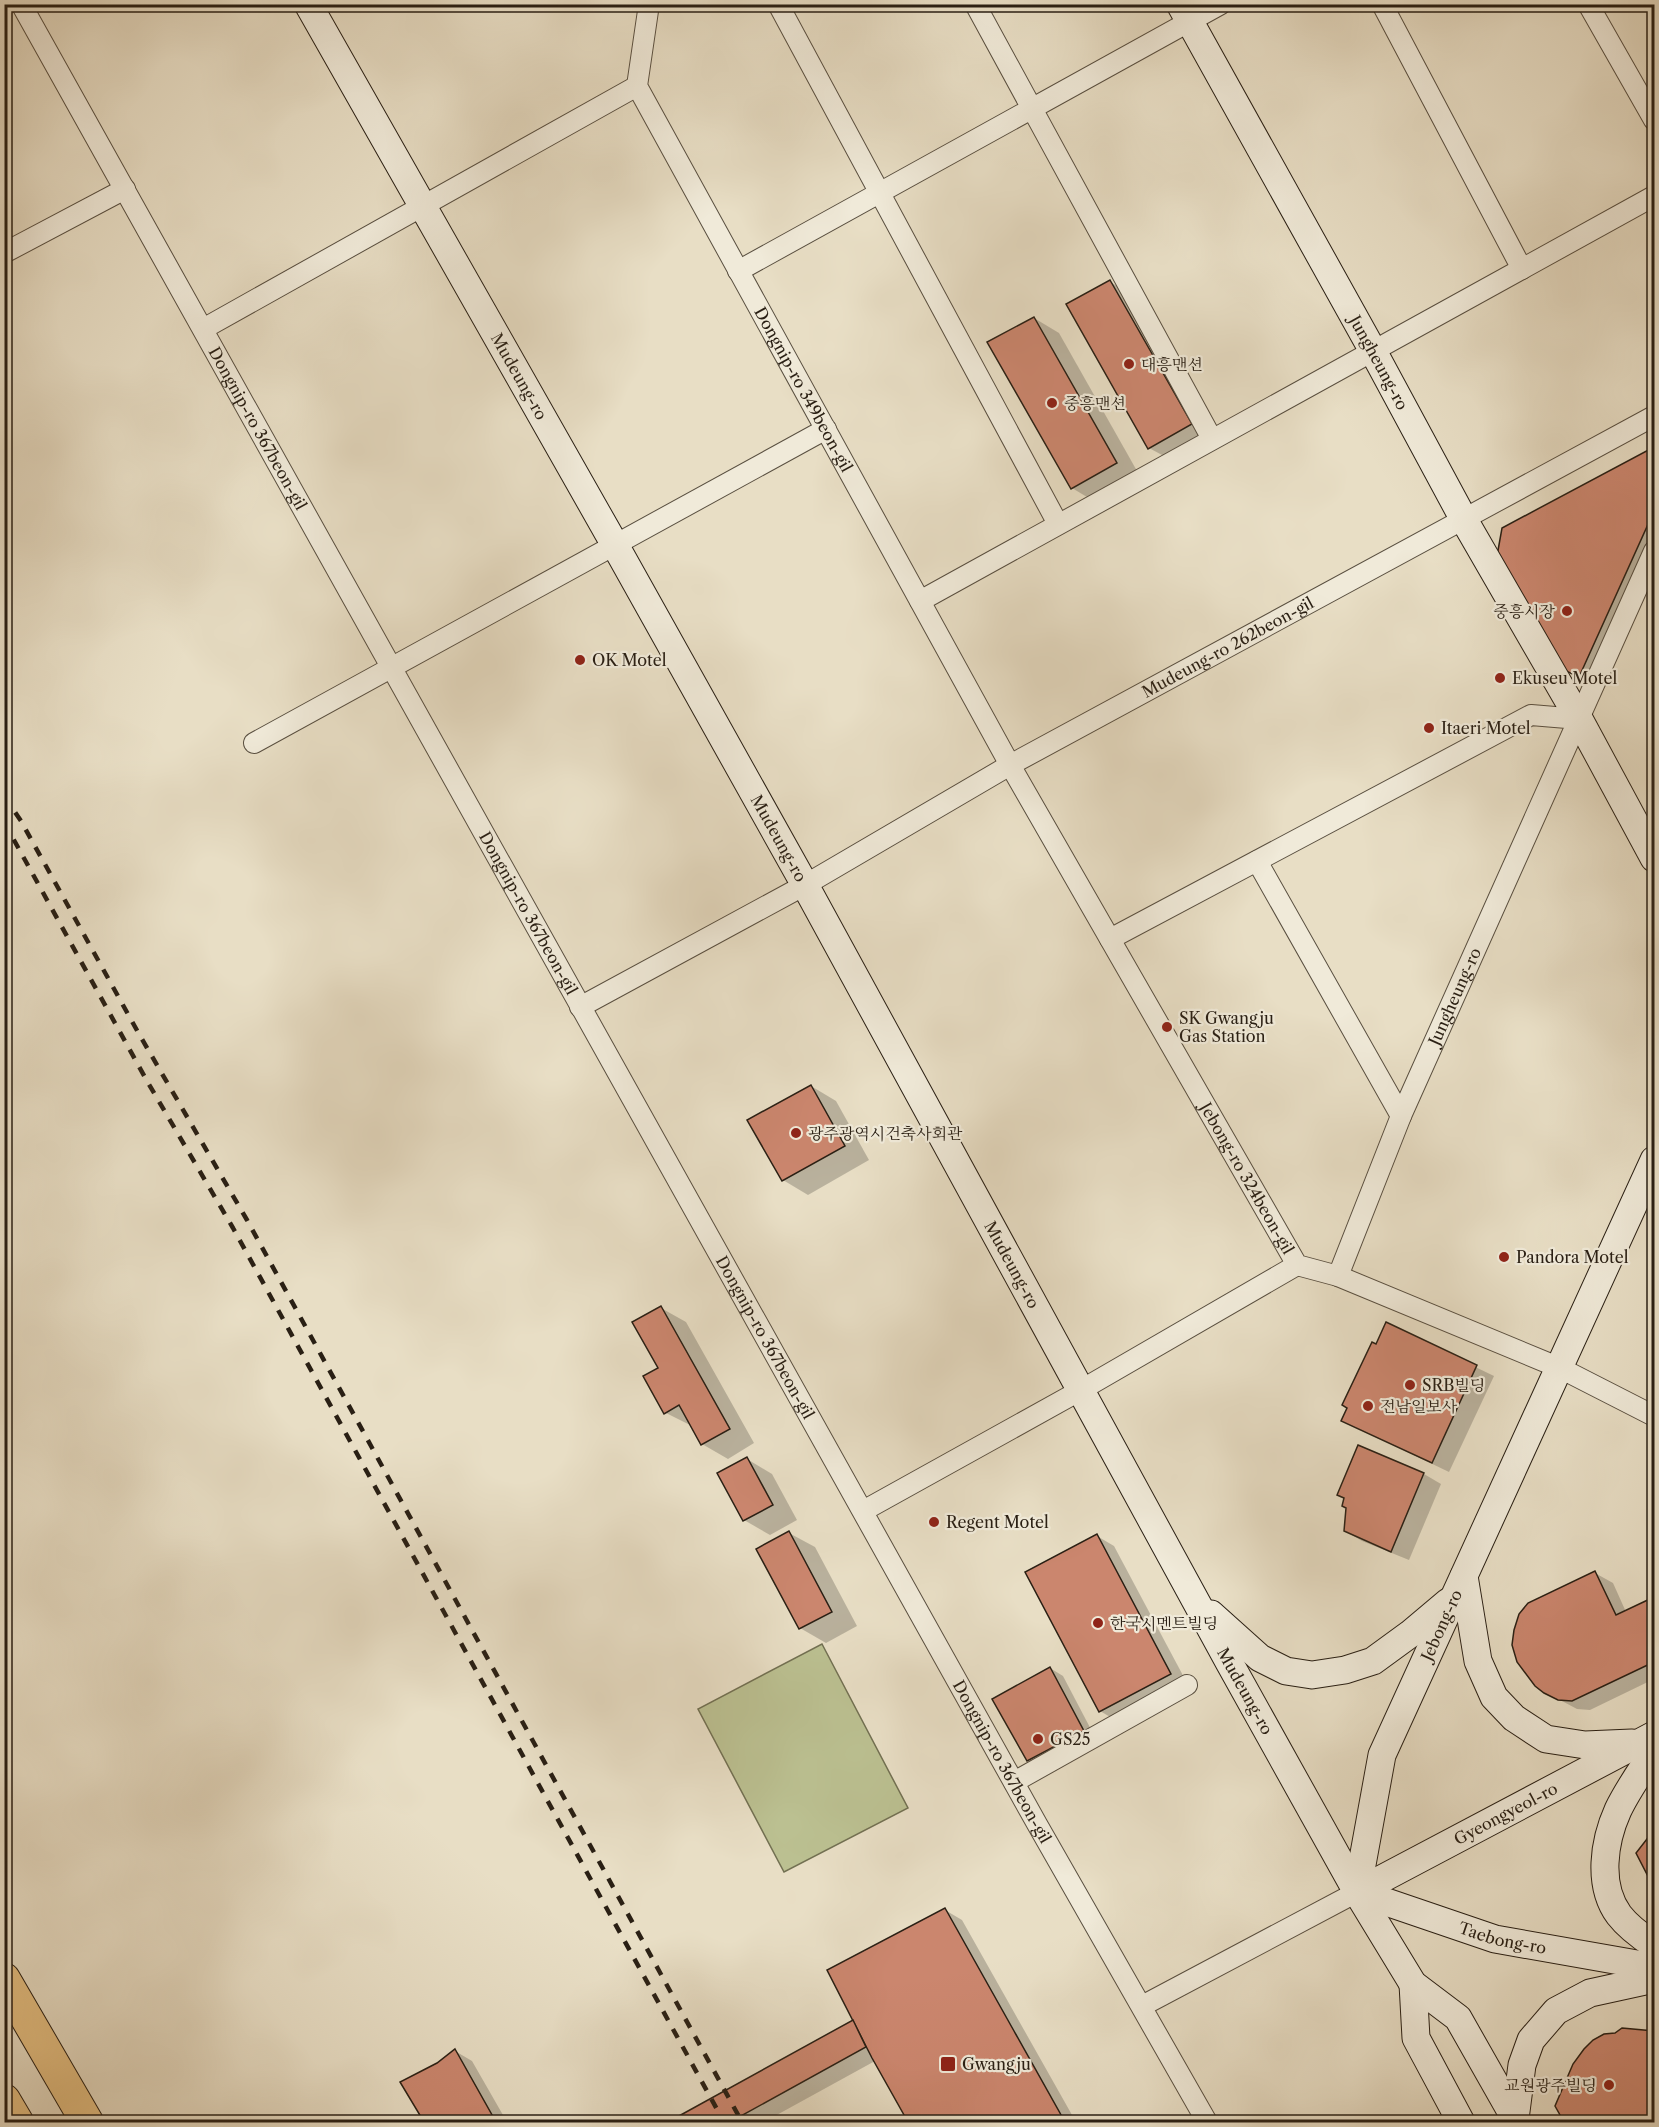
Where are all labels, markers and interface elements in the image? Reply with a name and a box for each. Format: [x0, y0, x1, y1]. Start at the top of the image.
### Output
street label: Dongnip-ro 349beon-gil [750, 303, 857, 476]
street label: Jungheung-ro [1344, 309, 1413, 413]
street label: Mudeung-ro [487, 329, 552, 423]
street label: Dongnip-ro 367beon-gil [204, 343, 312, 514]
place label: 대흥맨션 [1141, 354, 1203, 374]
marker: 대흥맨션 [1122, 357, 1136, 371]
place label: 중흥맨션 [1064, 393, 1126, 413]
marker: 중흥맨션 [1045, 396, 1059, 410]
street label: Mudeung-ro 262beon-gil [1138, 592, 1317, 702]
place label: 중흥시장 [1493, 601, 1556, 621]
marker: 중흥시장 [1560, 604, 1574, 618]
place label: OK Motel [592, 650, 667, 670]
marker: OK Motel [573, 653, 587, 667]
place label: Ekuseu Motel [1512, 668, 1617, 688]
marker: Ekuseu Motel [1493, 671, 1507, 685]
place label: Itaeri Motel [1441, 718, 1531, 738]
marker: Itaeri Motel [1422, 721, 1436, 735]
street label: Mudeung-ro [747, 791, 811, 885]
street label: Dongnip-ro 367beon-gil [475, 828, 582, 998]
street label: Jungheung-ro [1423, 944, 1485, 1051]
place label: SK Gwangju Gas Station [1179, 1008, 1274, 1046]
marker: SK Gwangju Gas Station [1160, 1020, 1174, 1034]
street label: Jebong-ro 324beon-gil [1194, 1096, 1299, 1258]
place label: 광주광역시건축사회관 [808, 1123, 963, 1143]
marker: 광주광역시건축사회관 [789, 1126, 803, 1140]
street label: Mudeung-ro [980, 1217, 1044, 1312]
place label: Pandora Motel [1516, 1247, 1629, 1267]
marker: Pandora Motel [1497, 1250, 1511, 1264]
street label: Dongnip-ro 367beon-gil [712, 1252, 819, 1423]
place label: SRB빌딩 [1422, 1375, 1485, 1395]
marker: SRB빌딩 [1403, 1378, 1417, 1392]
place label: 전남일보사 [1380, 1396, 1458, 1416]
marker: 전남일보사 [1361, 1399, 1375, 1413]
place label: Regent Motel [946, 1512, 1049, 1532]
marker: Regent Motel [927, 1515, 941, 1529]
street label: Jebong-ro [1415, 1586, 1466, 1667]
place label: 한국시멘트빌딩 [1110, 1613, 1218, 1633]
marker: 한국시멘트빌딩 [1091, 1616, 1105, 1630]
street label: Mudeung-ro [1213, 1644, 1277, 1738]
street label: Dongnip-ro 367beon-gil [949, 1677, 1056, 1847]
place label: GS25 [1050, 1729, 1090, 1749]
marker: GS25 [1031, 1732, 1045, 1746]
street label: Gyeongyeol-ro [1450, 1778, 1561, 1849]
street label: Taebong-ro [1456, 1917, 1548, 1958]
place label: Gwangju [962, 2054, 1031, 2074]
marker: Gwangju [939, 2055, 957, 2073]
place label: 교원광주빌딩 [1504, 2075, 1597, 2095]
marker: 교원광주빌딩 [1602, 2078, 1616, 2092]

